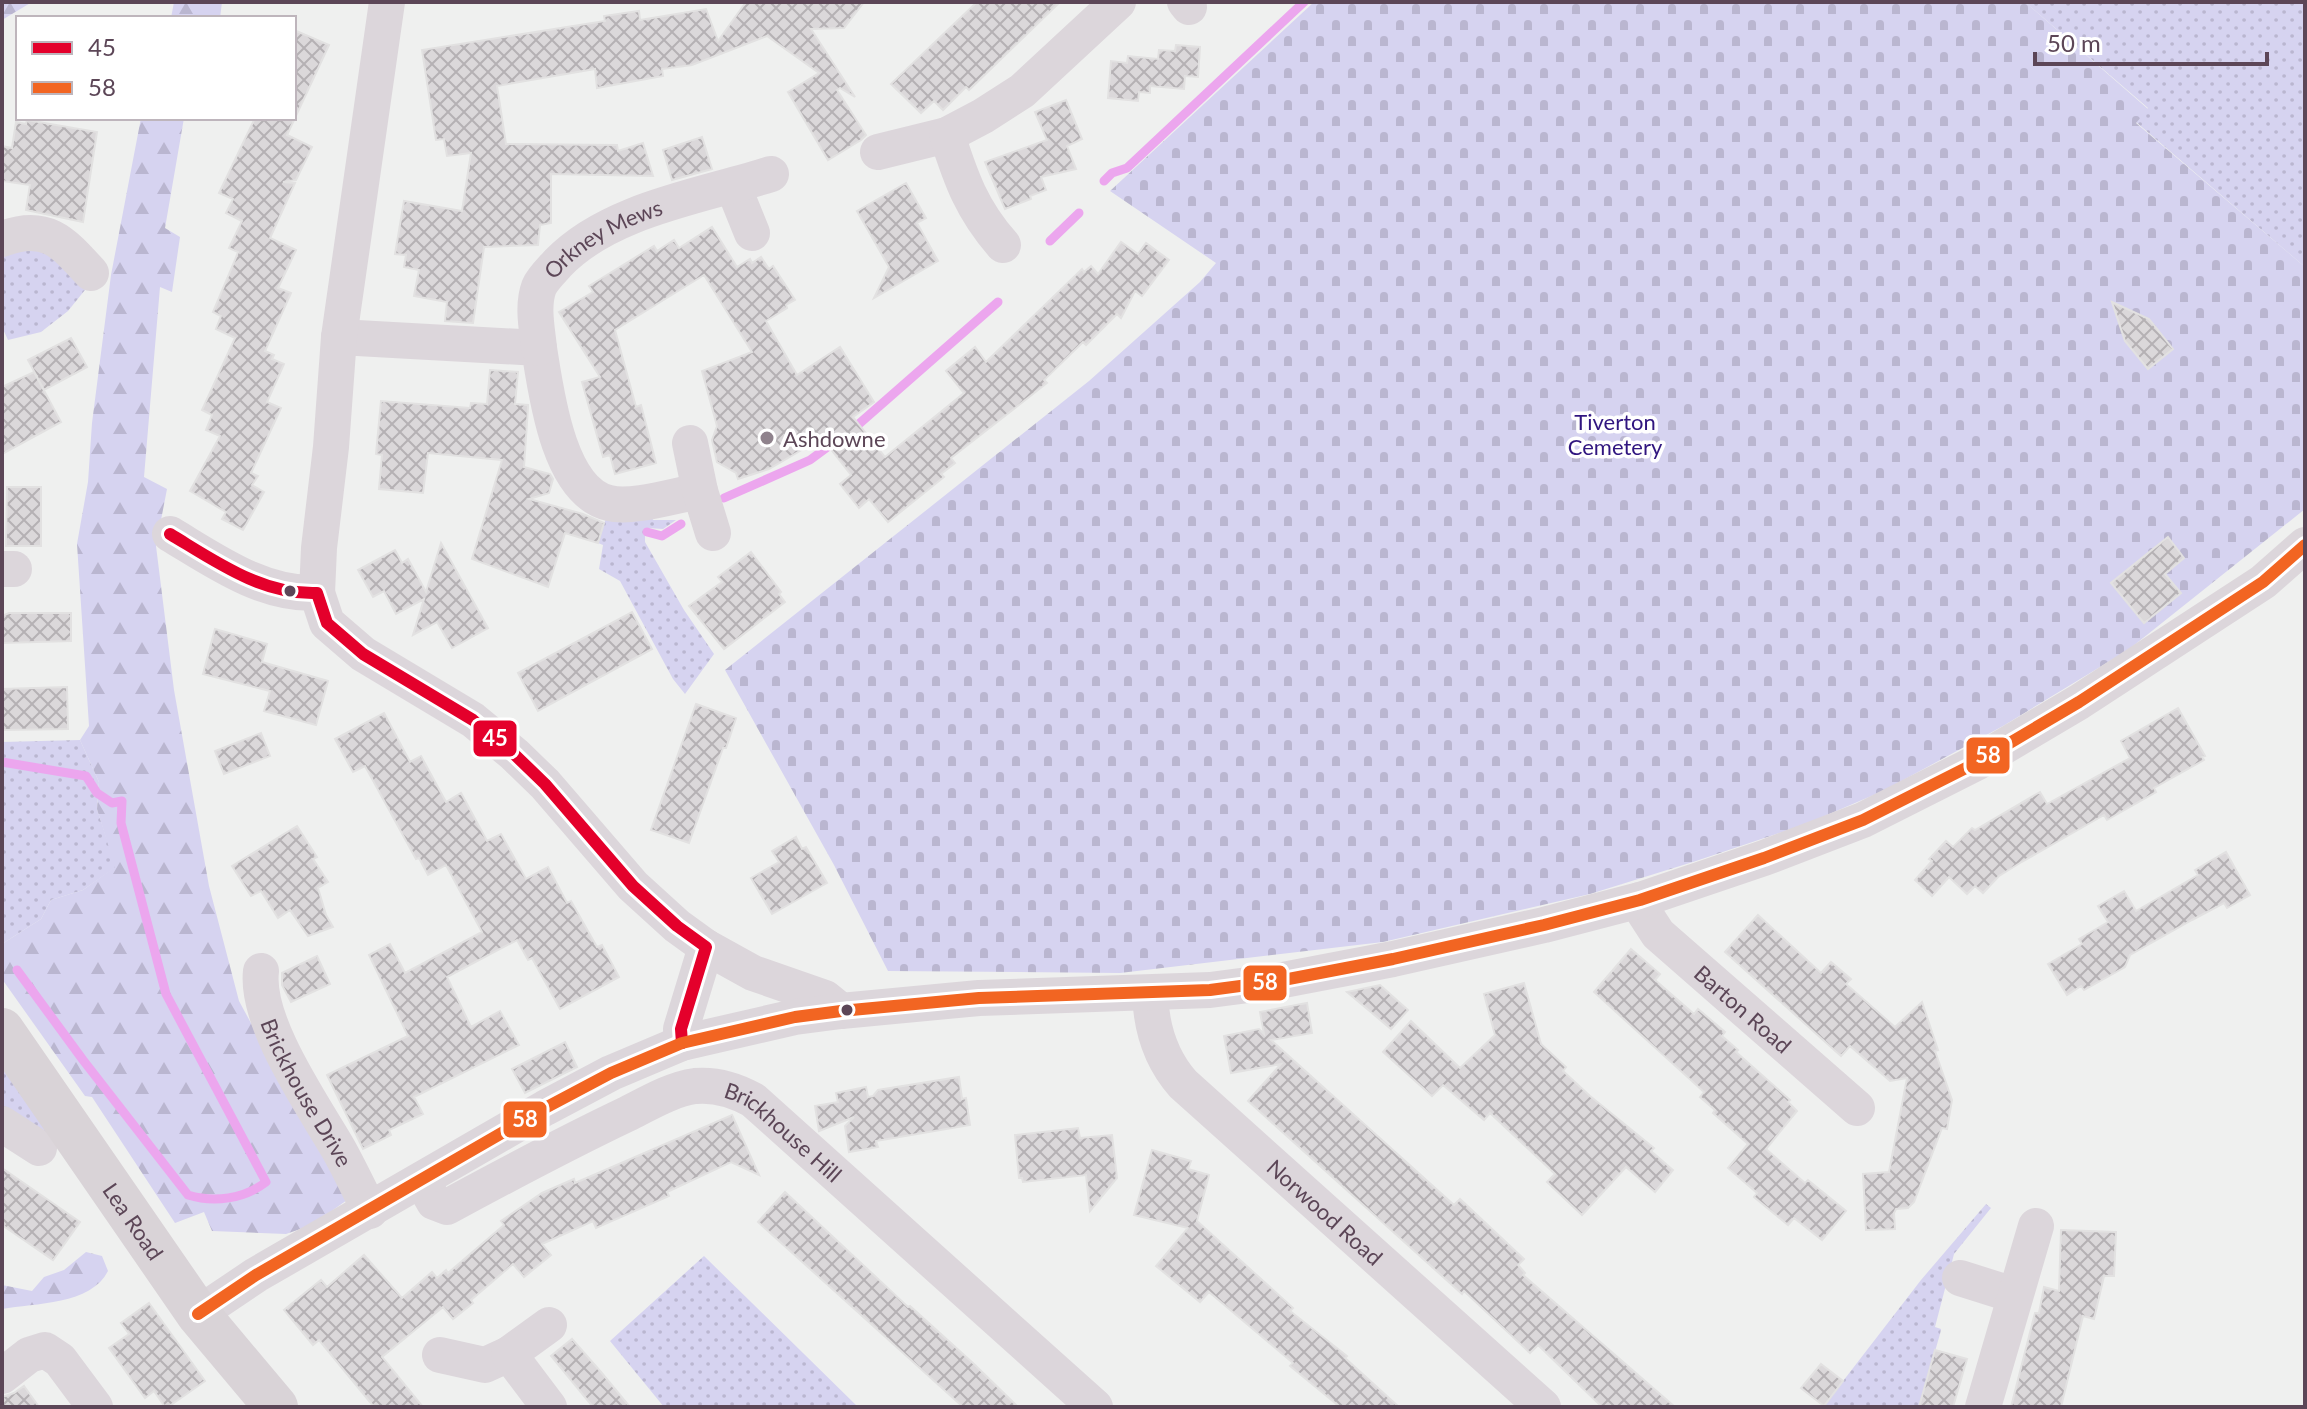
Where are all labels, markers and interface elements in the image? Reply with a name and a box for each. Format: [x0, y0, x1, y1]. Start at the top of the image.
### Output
legend [16, 16, 296, 120]
scale bar [2035, 16, 2267, 66]
text: 50 m [2047, 28, 2101, 57]
text: 45 [88, 32, 116, 61]
text: 58 [88, 72, 116, 101]
street label: Orkney Mews [538, 193, 665, 284]
park label: Tiverton Cemetery [1568, 408, 1663, 460]
place label: Ashdowne [783, 425, 886, 452]
marker: Ashdowne [758, 429, 776, 447]
unlabelled marker [282, 583, 298, 599]
line badge: 45 [472, 719, 518, 758]
text: 45 [482, 724, 508, 751]
line badge: 58 [1965, 736, 2011, 775]
text: 58 [1975, 741, 2001, 768]
street label: Barton Road [1689, 959, 1797, 1058]
line badge: 58 [1242, 964, 1288, 1002]
text: 58 [1252, 968, 1278, 995]
unlabelled marker [839, 1002, 855, 1018]
street label: Brickhouse Drive [256, 1015, 359, 1171]
street label: Brickhouse Hill [721, 1076, 848, 1187]
line badge: 58 [502, 1100, 548, 1139]
text: 58 [512, 1105, 538, 1132]
street label: Norwood Road [1262, 1153, 1389, 1270]
street label: Lea Road [98, 1177, 170, 1265]

